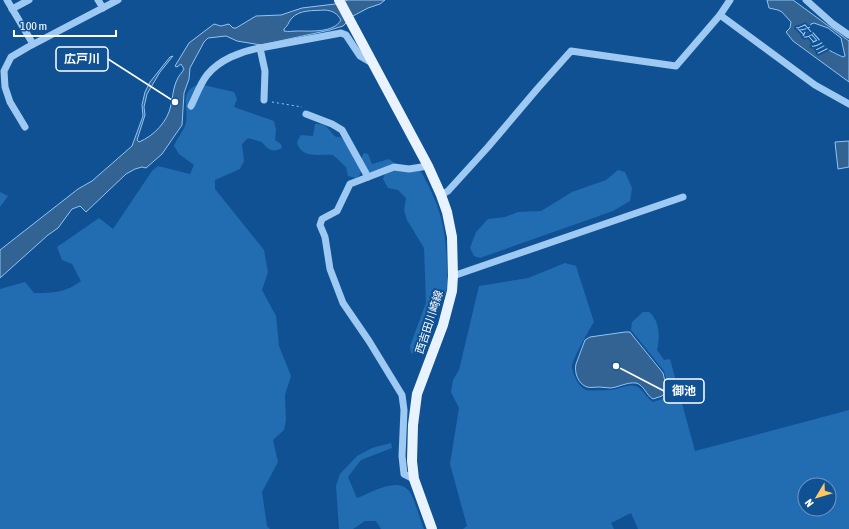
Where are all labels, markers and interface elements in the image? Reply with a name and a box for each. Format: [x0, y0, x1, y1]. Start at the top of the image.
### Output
scale bar [14, 12, 116, 38]
text: 100 m [20, 19, 47, 33]
water label: 広戸川 [794, 20, 829, 58]
callout: 広戸川 [56, 47, 108, 71]
text: 広戸川 [64, 52, 100, 66]
street label: 西吉田川崎線 [413, 289, 445, 355]
callout: 御池 [664, 379, 704, 403]
text: 御池 [672, 384, 696, 398]
north arrow [797, 477, 837, 517]
text: N [802, 497, 816, 509]

